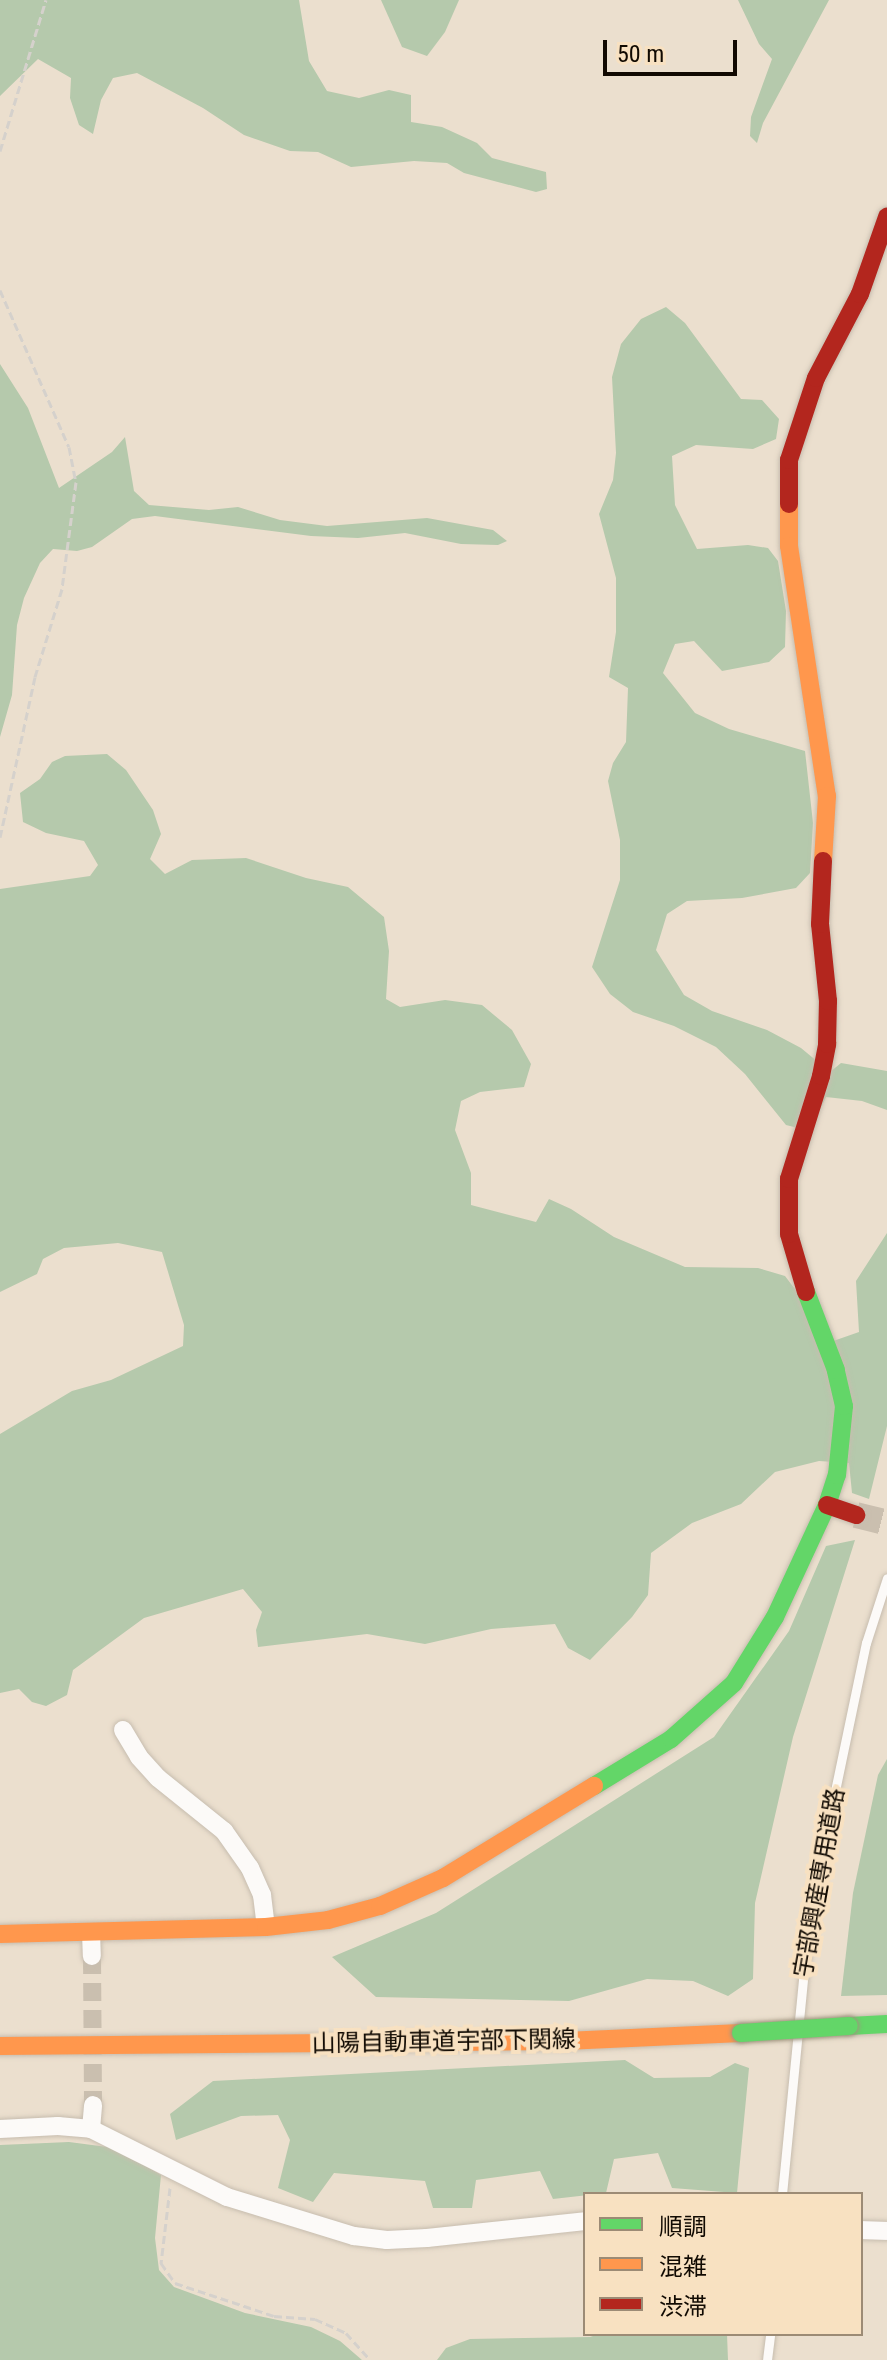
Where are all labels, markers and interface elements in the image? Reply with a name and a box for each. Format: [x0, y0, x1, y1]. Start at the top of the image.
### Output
scale bar [607, 24, 741, 74]
text: 50 m [617, 40, 664, 68]
street label: 宇部興産専用道路 [789, 1786, 851, 1980]
street label: 山陽自動車道宇部下関線 [312, 2025, 576, 2059]
legend [583, 2192, 863, 2336]
text: 順調 [659, 2213, 707, 2241]
text: 混雑 [659, 2253, 707, 2281]
text: 渋滞 [659, 2293, 707, 2321]

